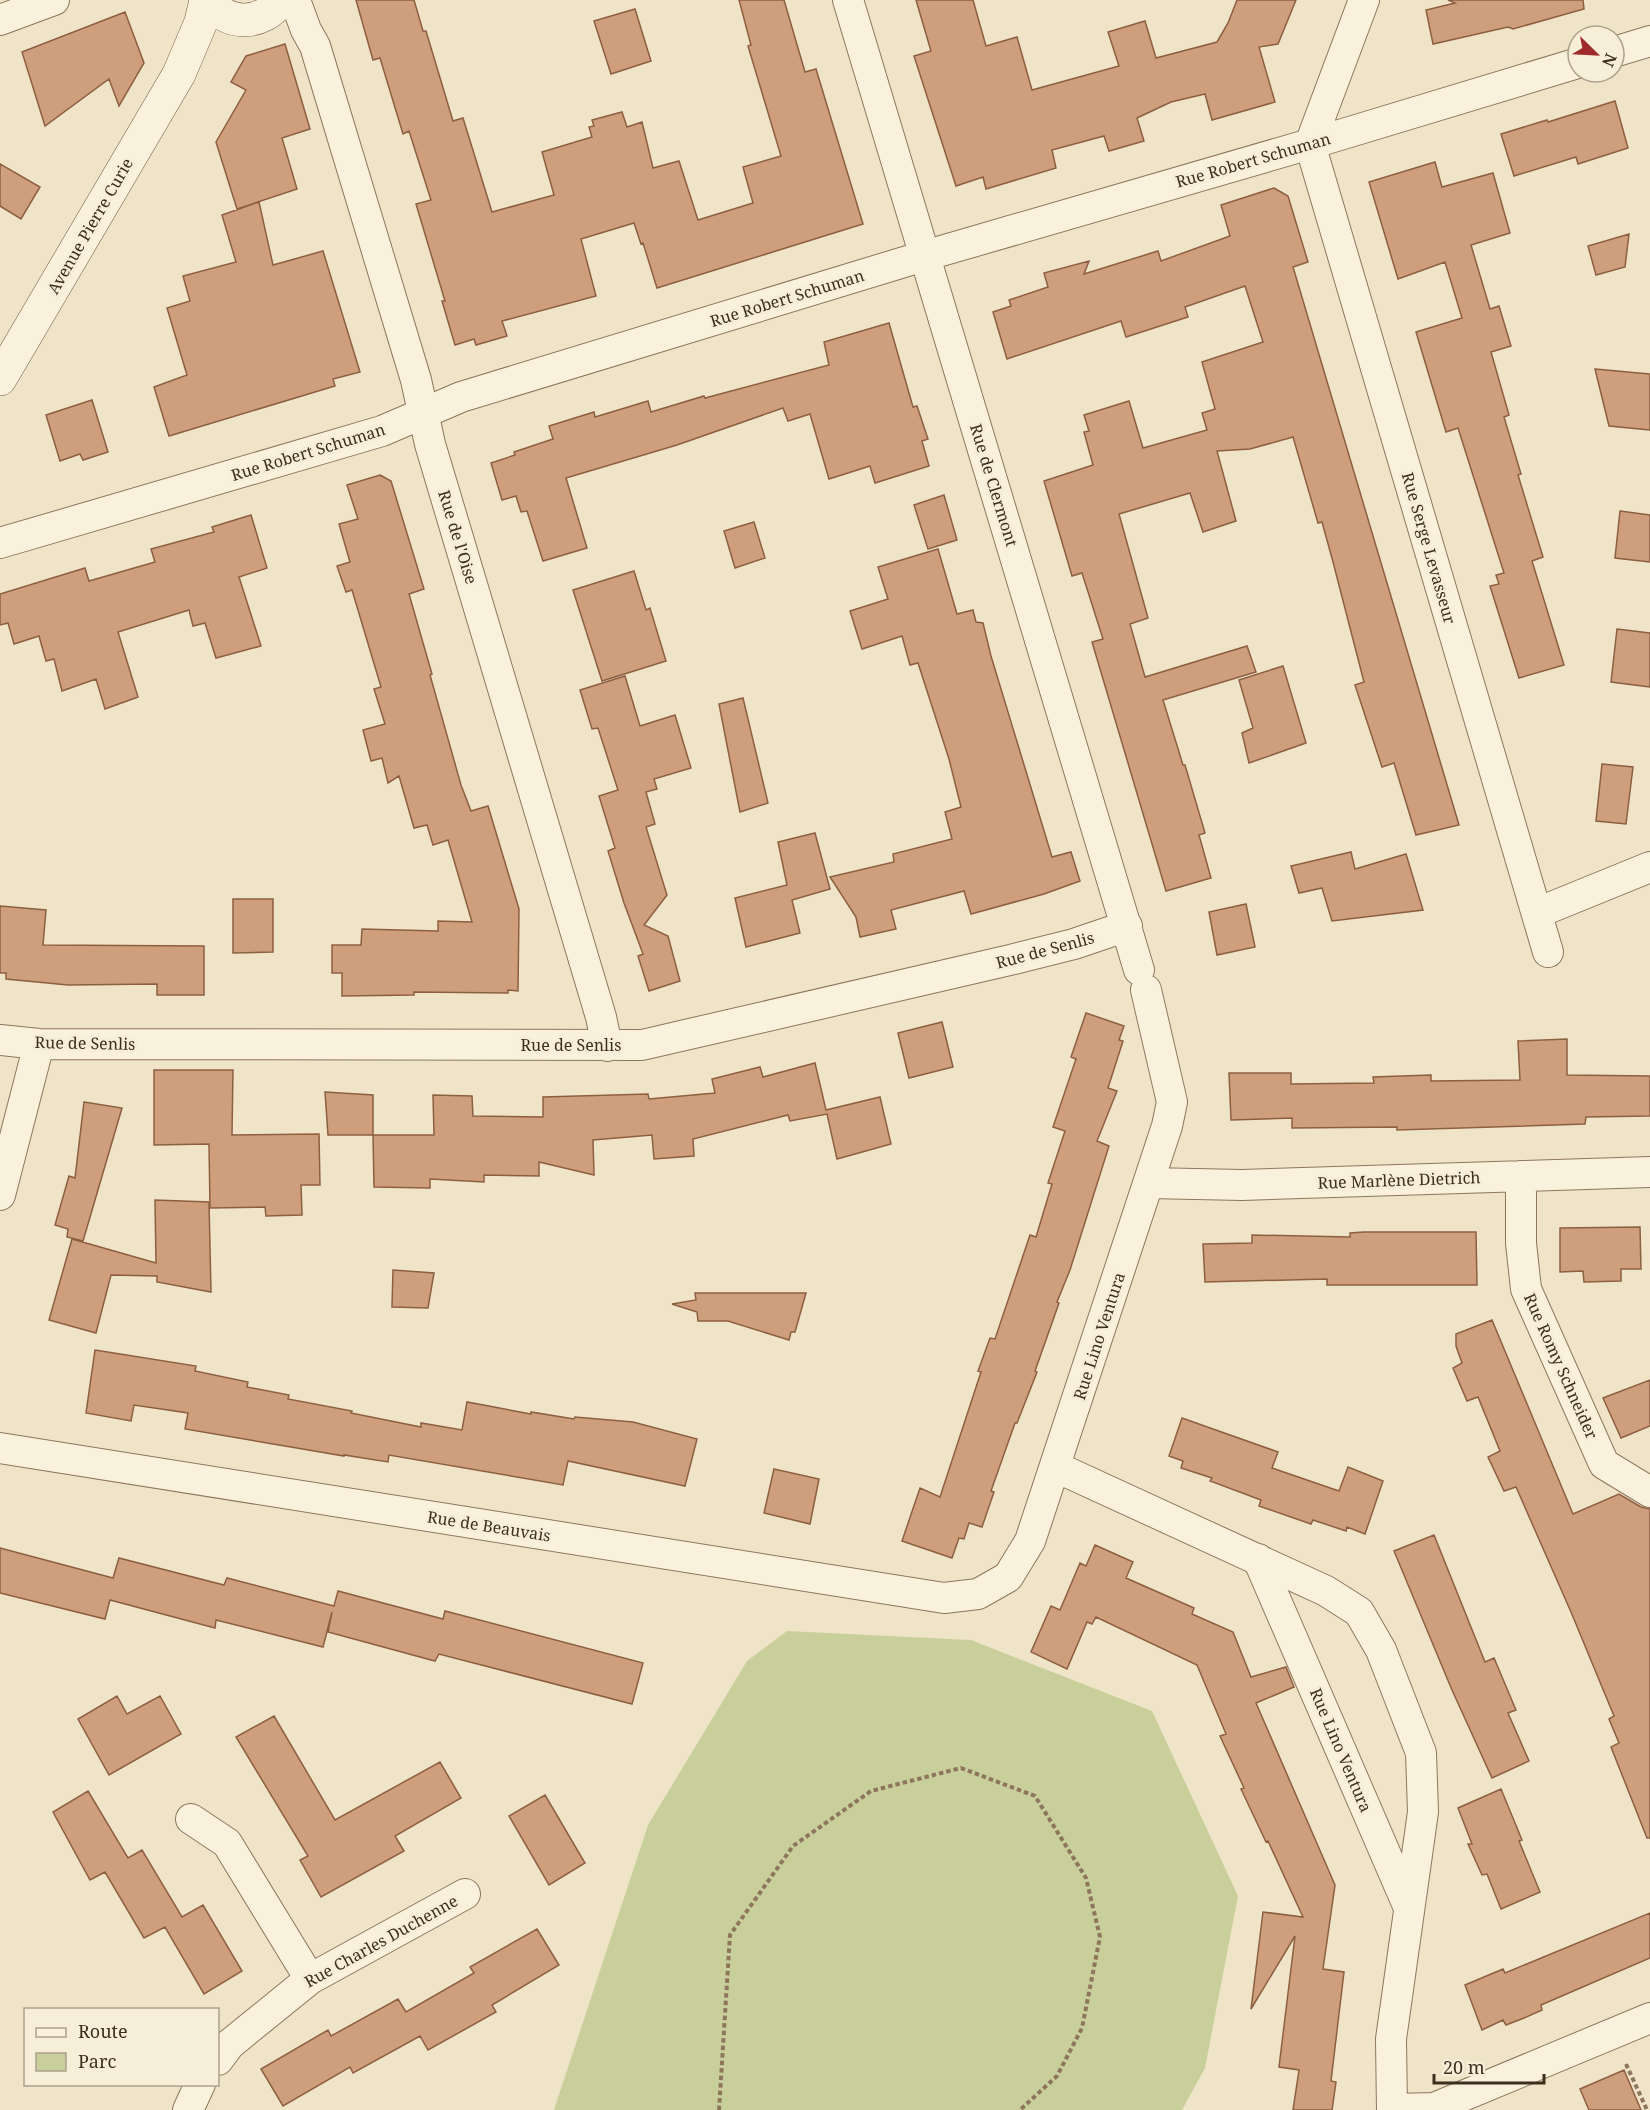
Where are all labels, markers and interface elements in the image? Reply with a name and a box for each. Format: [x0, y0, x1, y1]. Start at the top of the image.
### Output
north arrow [1566, 24, 1626, 84]
text: N [1597, 50, 1622, 71]
street label: Rue Robert Schuman [1173, 127, 1333, 193]
street label: Avenue Pierre Curie [42, 154, 138, 298]
street label: Rue Robert Schuman [707, 264, 867, 332]
street label: Rue Robert Schuman [228, 418, 388, 486]
street label: Rue de Clermont [965, 421, 1023, 549]
street label: Rue Serge Levasseur [1397, 470, 1461, 627]
street label: Rue de l'Oise [433, 487, 483, 587]
street label: Rue de Senlis [993, 926, 1097, 974]
street label: Rue de Senlis [34, 1031, 136, 1055]
street label: Rue de Senlis [521, 1034, 621, 1056]
street label: Rue Marlène Dietrich [1317, 1166, 1481, 1194]
street label: Rue Lino Ventura [1068, 1269, 1130, 1403]
street label: Rue Romy Schneider [1519, 1289, 1603, 1443]
street label: Rue de Beauvais [426, 1505, 552, 1547]
street label: Rue Lino Ventura [1305, 1685, 1377, 1815]
street label: Rue Charles Duchenne [300, 1890, 462, 1992]
legend [24, 2008, 219, 2086]
text: Route [78, 2019, 128, 2043]
scale bar [1434, 2047, 1544, 2085]
text: Parc [78, 2049, 116, 2073]
text: 20 m [1443, 2055, 1485, 2079]

